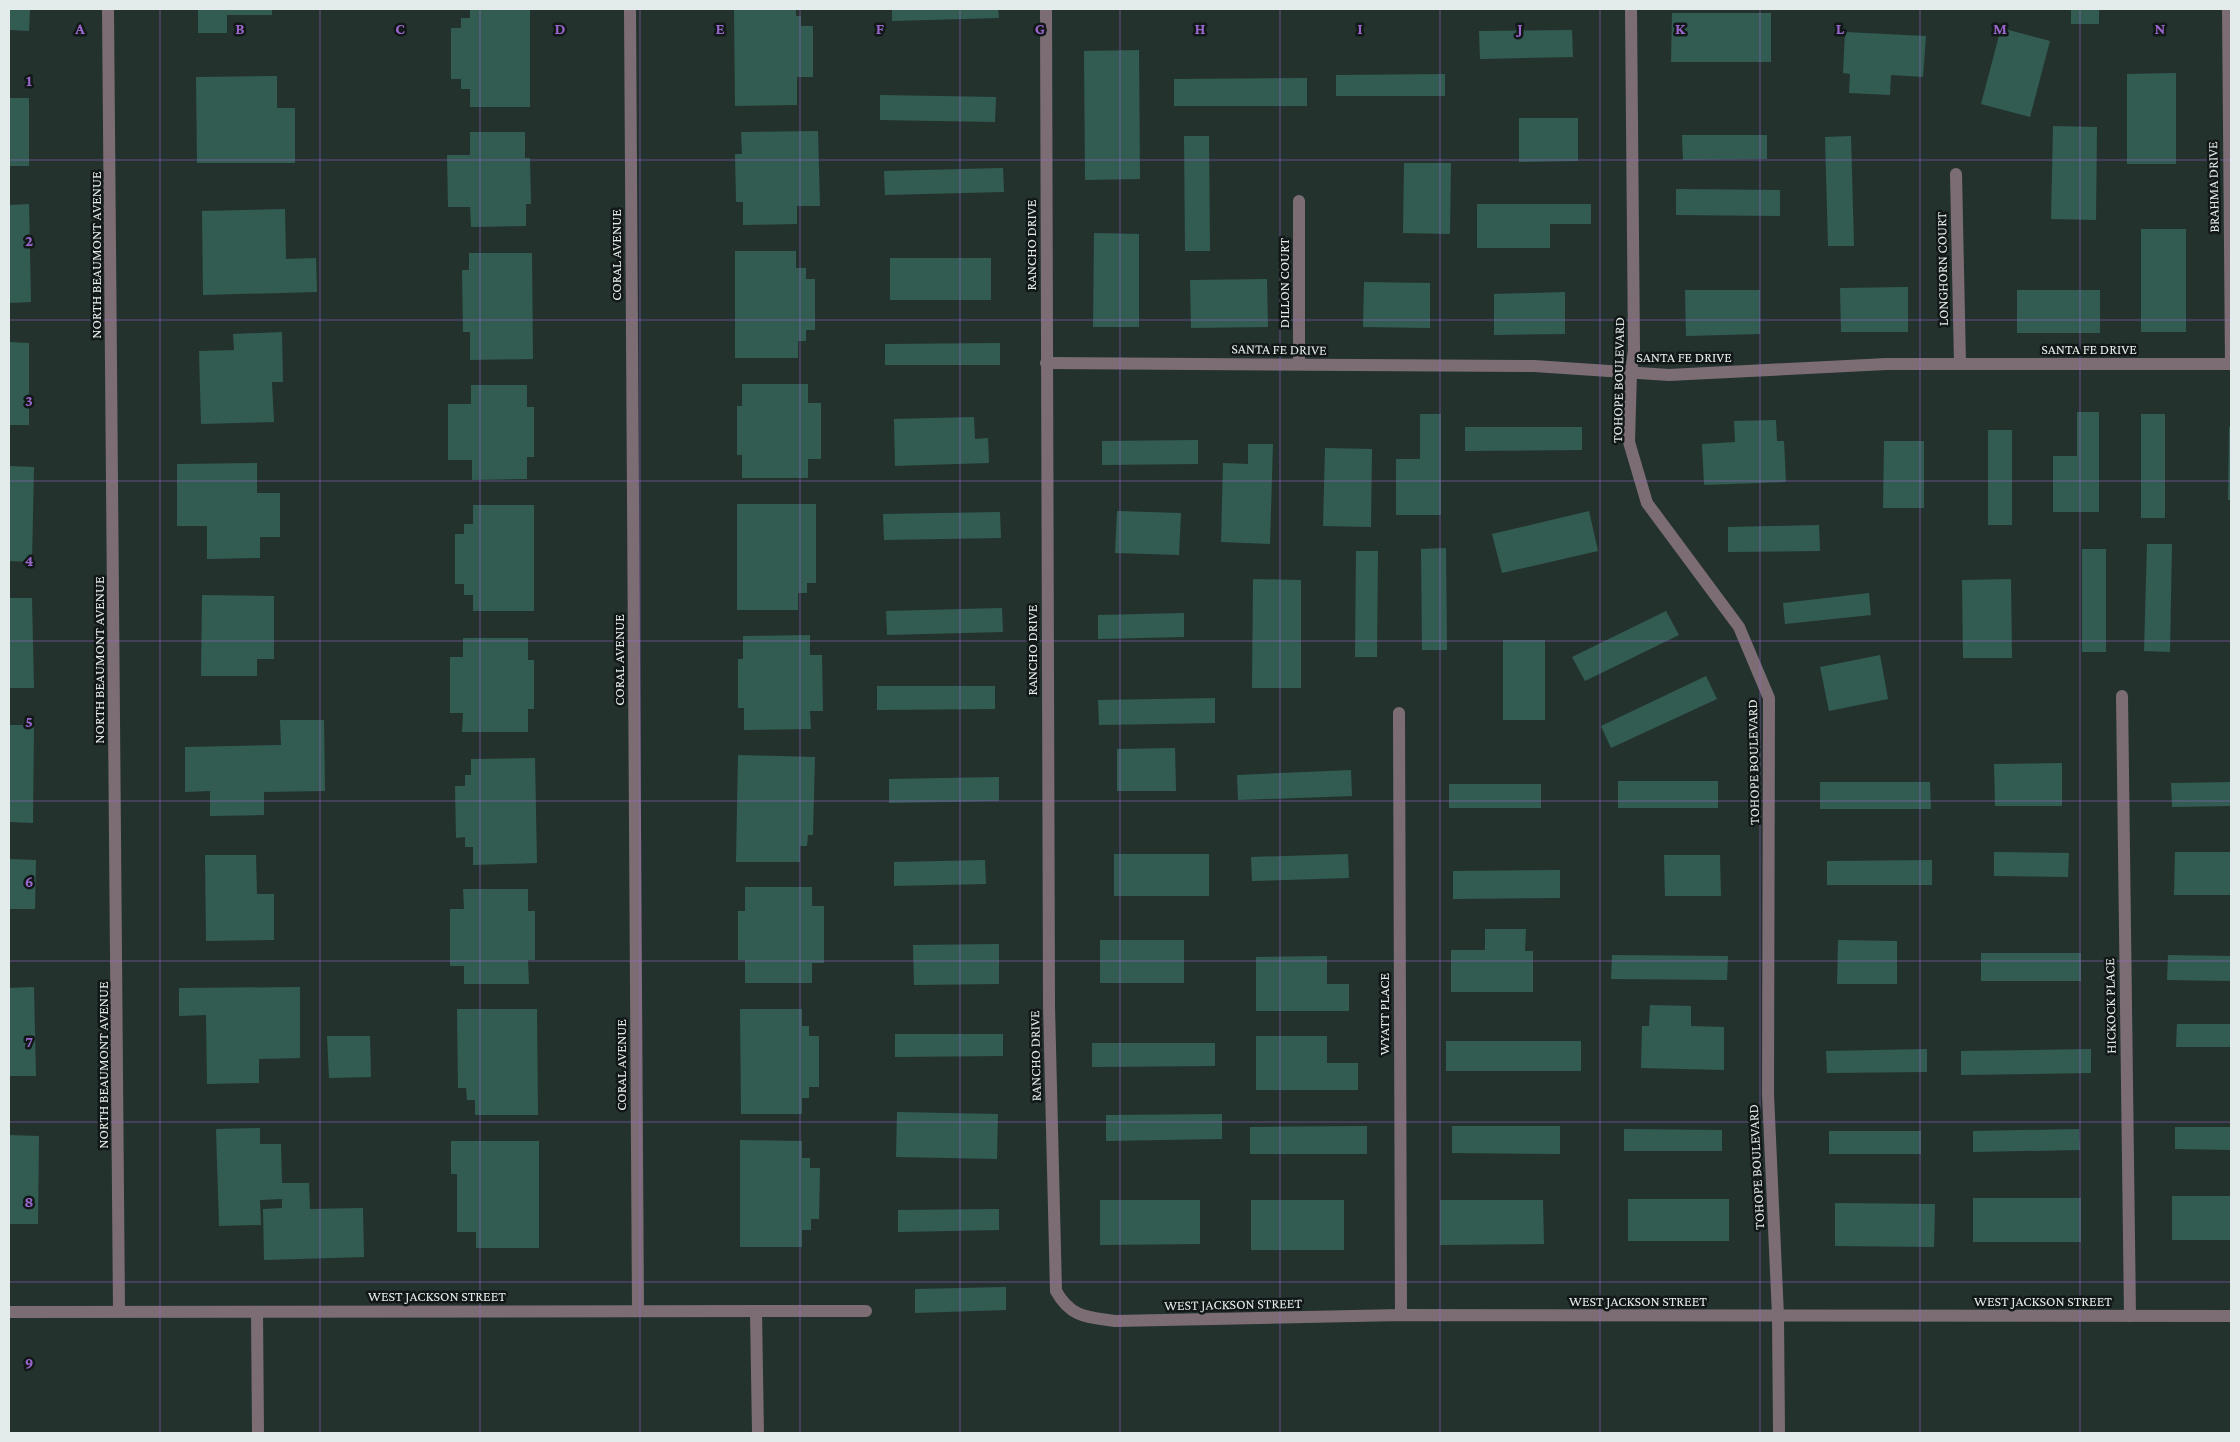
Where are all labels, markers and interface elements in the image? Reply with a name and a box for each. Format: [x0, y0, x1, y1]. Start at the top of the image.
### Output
text: A [74, 20, 85, 37]
text: B [235, 20, 245, 37]
text: C [395, 20, 405, 37]
text: D [554, 20, 566, 37]
text: E [715, 20, 725, 37]
text: F [876, 20, 885, 37]
text: G [1035, 20, 1045, 37]
text: H [1195, 20, 1206, 37]
text: I [1357, 20, 1363, 37]
text: J [1515, 20, 1523, 37]
text: K [1675, 20, 1686, 37]
text: L [1836, 20, 1845, 37]
text: M [1993, 20, 2007, 37]
text: N [2155, 20, 2166, 37]
text: 1 [26, 72, 32, 89]
street label: BRAHMA DRIVE [2204, 141, 2222, 233]
street label: NORTH BEAUMONT AVENUE [88, 171, 104, 339]
street label: RANCHO DRIVE [1023, 199, 1039, 290]
street label: CORAL AVENUE [608, 209, 624, 301]
street label: LONGHORN COURT [1933, 211, 1951, 326]
text: 2 [25, 232, 33, 249]
street label: DILLON COURT [1276, 237, 1292, 328]
street label: TOHOPE BOULEVARD [1609, 317, 1627, 443]
street label: SANTA FE DRIVE [1231, 340, 1327, 358]
street label: SANTA FE DRIVE [2041, 341, 2137, 357]
street label: SANTA FE DRIVE [1636, 349, 1732, 365]
text: 3 [25, 392, 33, 409]
text: 4 [25, 552, 34, 569]
street label: NORTH BEAUMONT AVENUE [91, 576, 107, 744]
street label: RANCHO DRIVE [1024, 604, 1040, 695]
street label: CORAL AVENUE [611, 614, 627, 706]
street label: TOHOPE BOULEVARD [1744, 699, 1762, 825]
text: 5 [25, 713, 33, 730]
text: 6 [25, 873, 33, 890]
street label: HICKOCK PLACE [2101, 958, 2119, 1054]
street label: WYATT PLACE [1376, 972, 1392, 1055]
street label: NORTH BEAUMONT AVENUE [95, 981, 111, 1149]
street label: RANCHO DRIVE [1026, 1010, 1044, 1102]
street label: CORAL AVENUE [613, 1019, 629, 1111]
text: 7 [25, 1033, 33, 1050]
street label: TOHOPE BOULEVARD [1745, 1104, 1767, 1230]
text: 8 [24, 1193, 34, 1210]
street label: WEST JACKSON STREET [368, 1288, 506, 1304]
street label: WEST JACKSON STREET [1569, 1293, 1707, 1309]
street label: WEST JACKSON STREET [1974, 1293, 2112, 1309]
street label: WEST JACKSON STREET [1164, 1295, 1302, 1313]
text: 9 [25, 1354, 33, 1371]

